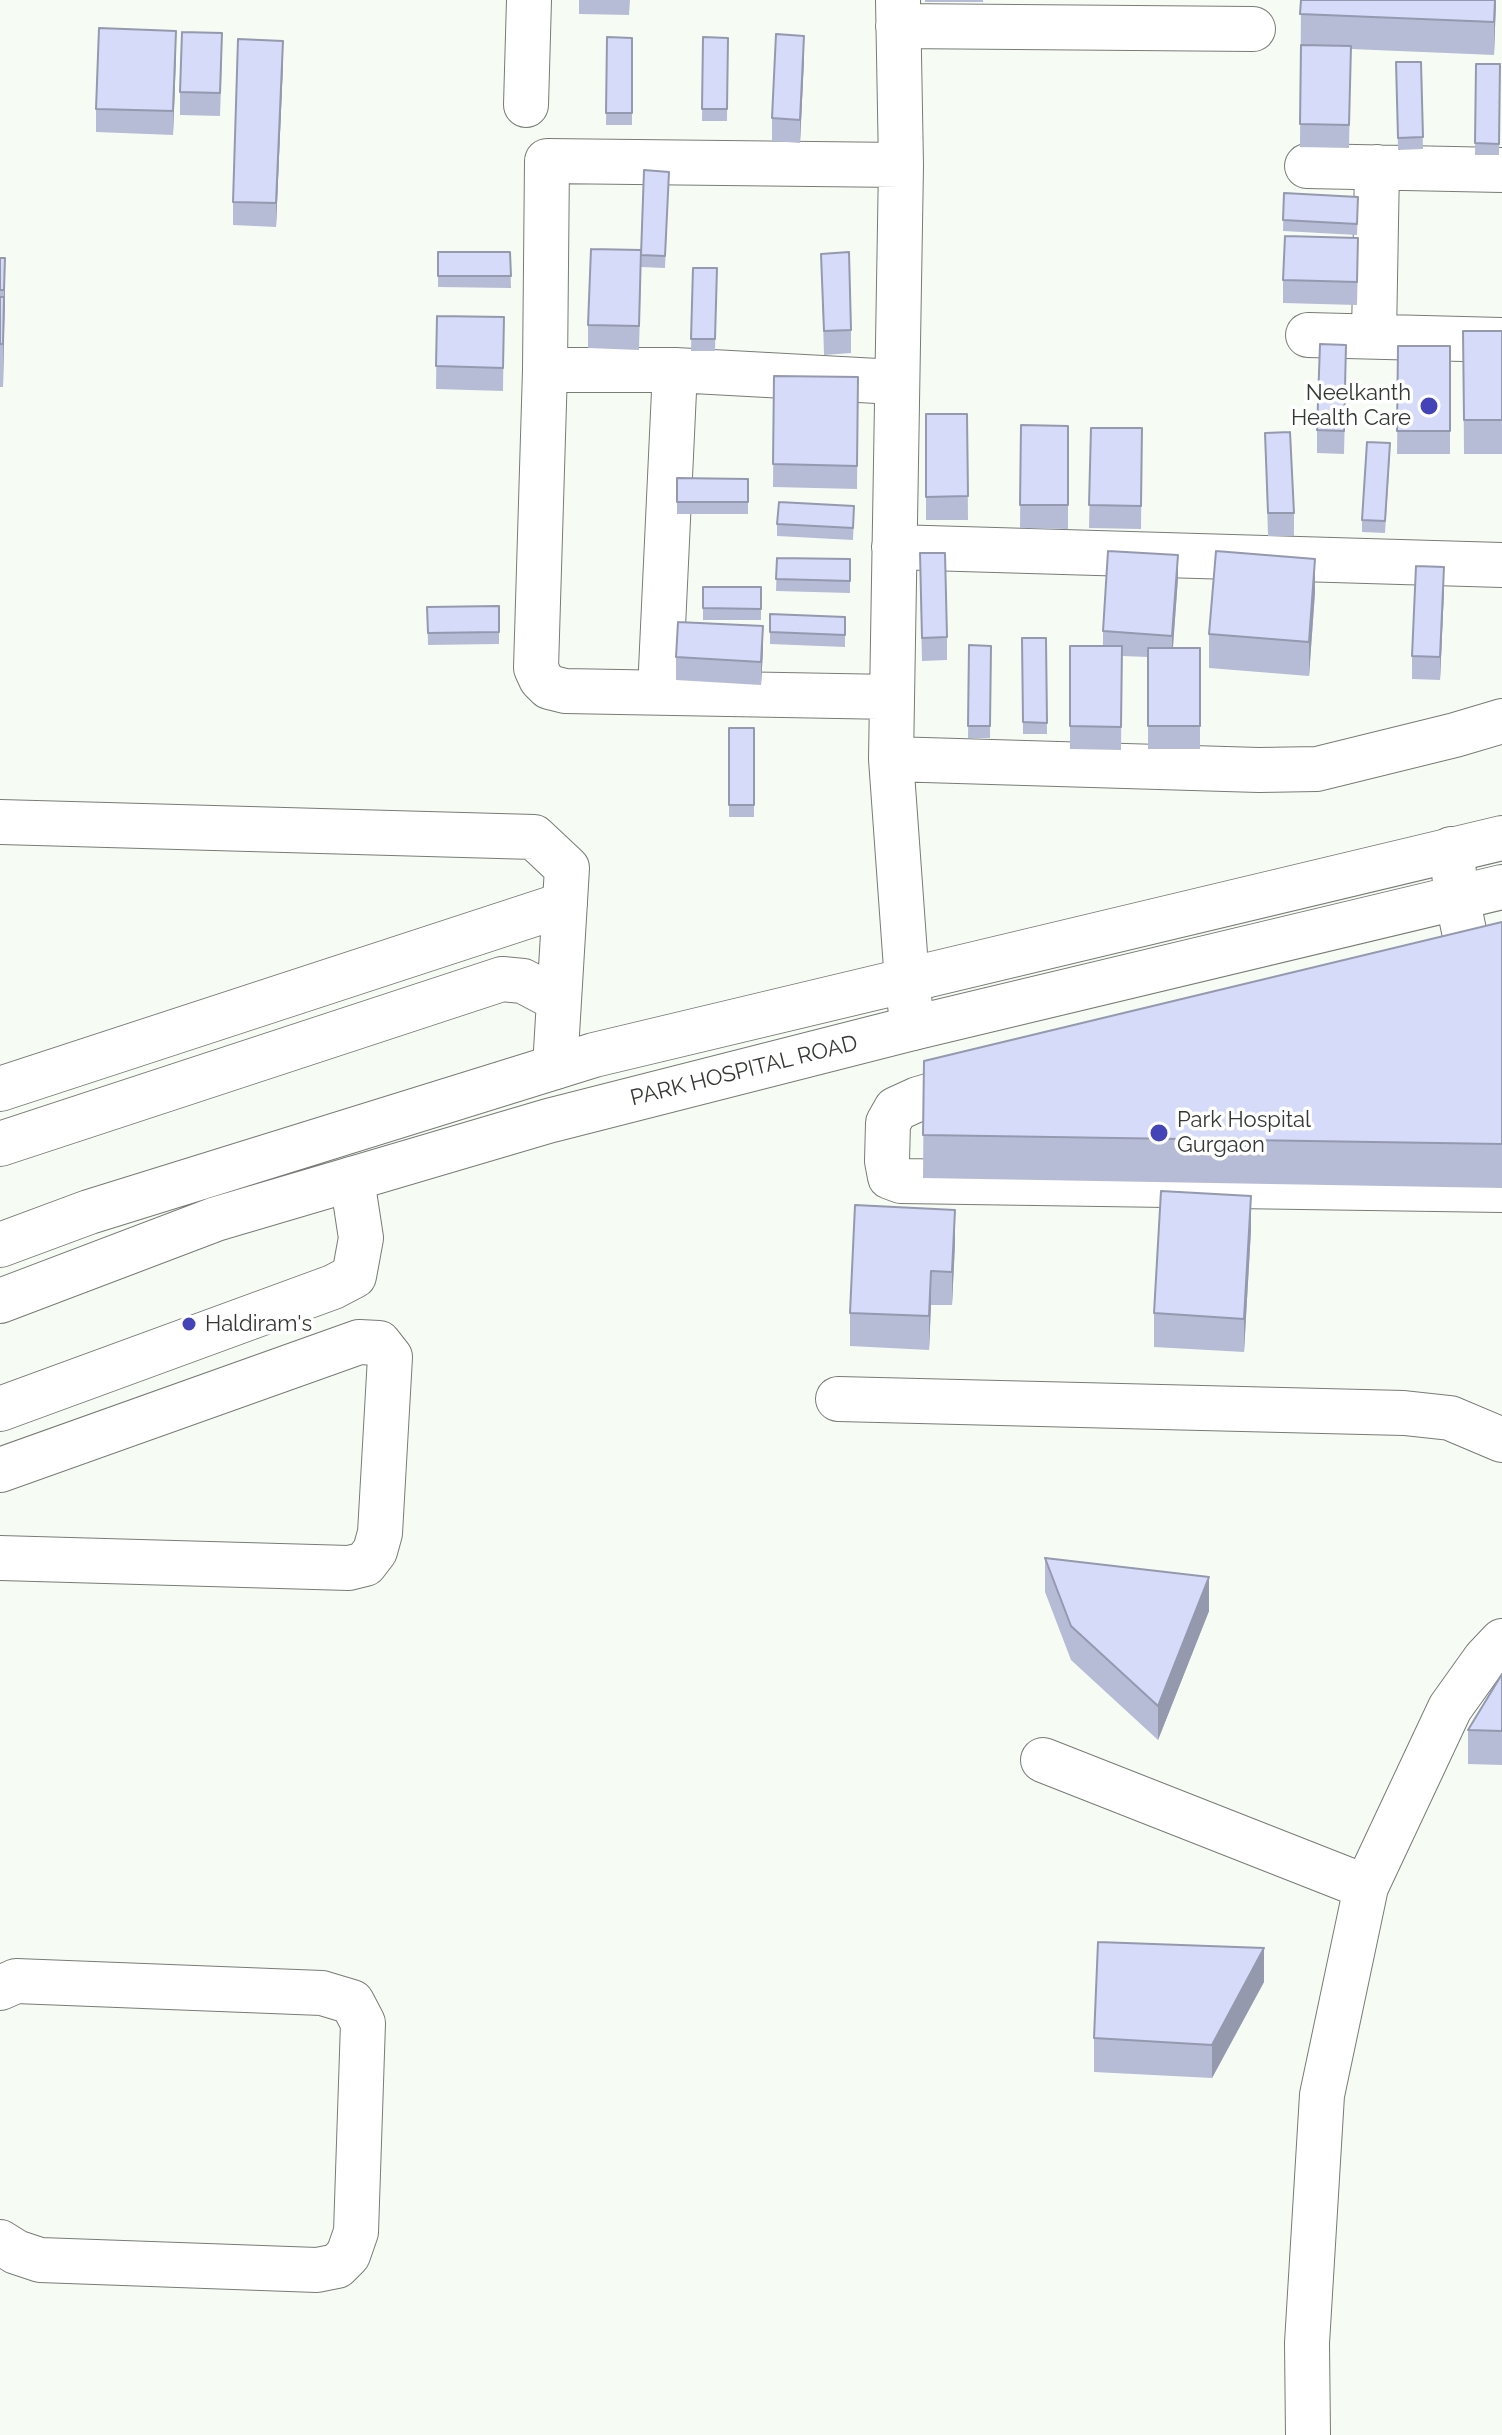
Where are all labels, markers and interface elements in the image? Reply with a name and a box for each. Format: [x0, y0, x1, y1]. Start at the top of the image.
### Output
place label: Neelkanth Health Care [1291, 380, 1411, 432]
marker: Neelkanth Health Care [1418, 395, 1440, 417]
street label: PARK HOSPITAL ROAD [628, 1030, 860, 1112]
place label: Park Hospital Gurgaon [1177, 1107, 1311, 1158]
marker: Park Hospital Gurgaon [1148, 1122, 1170, 1144]
place label: Haldiram's [205, 1311, 312, 1337]
marker: Haldiram's [180, 1315, 198, 1333]

